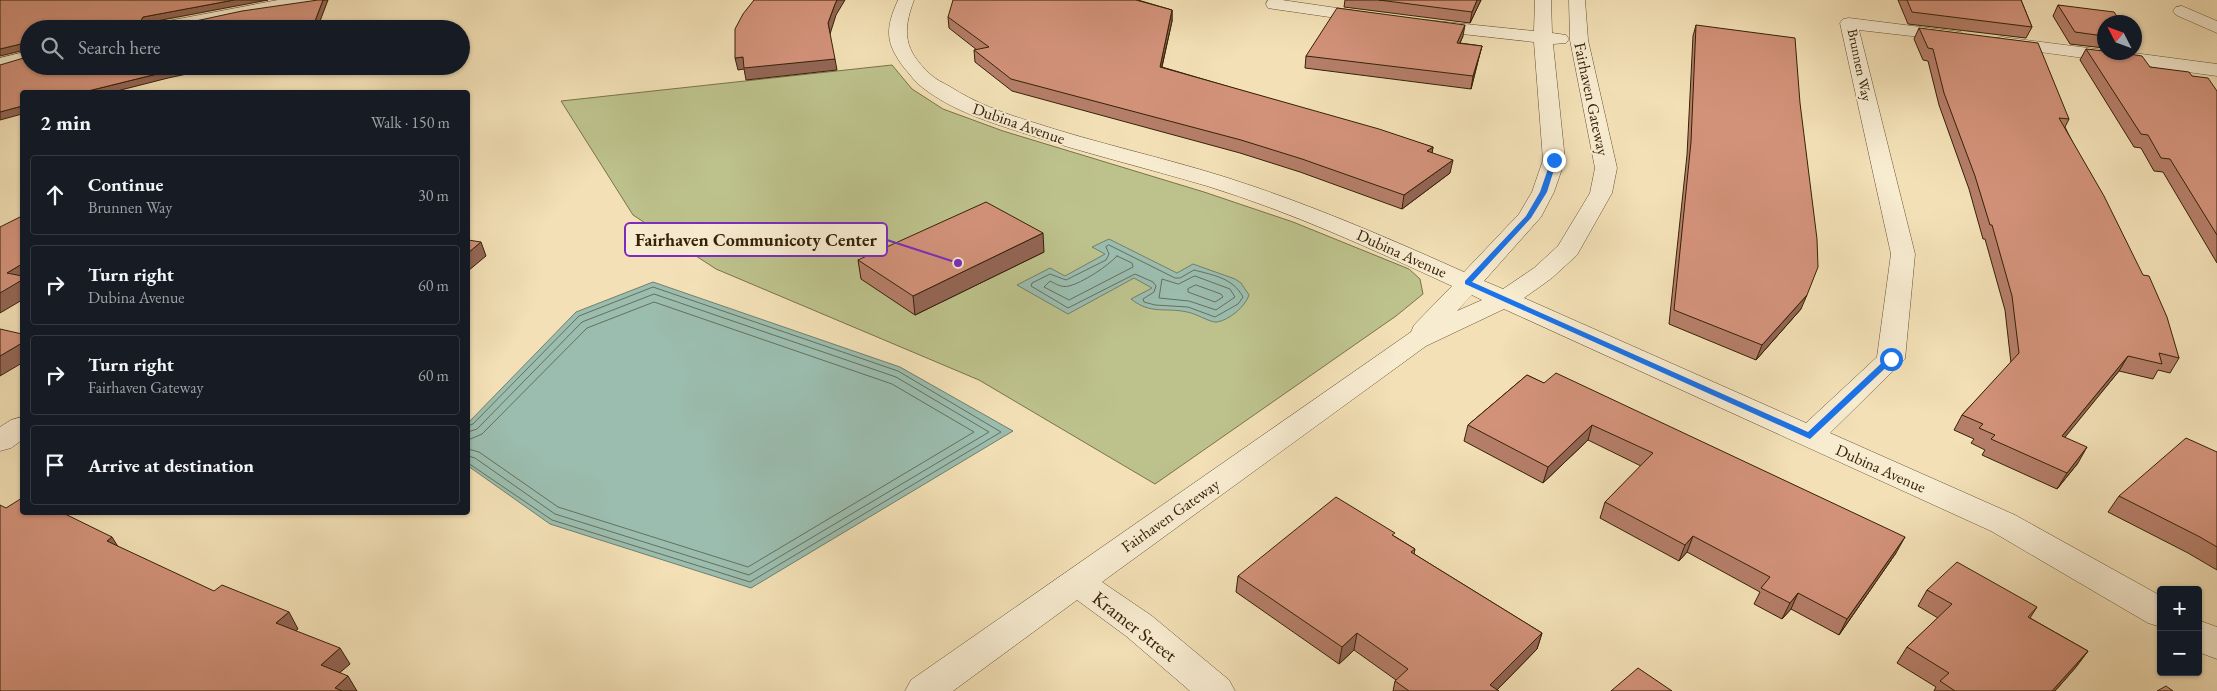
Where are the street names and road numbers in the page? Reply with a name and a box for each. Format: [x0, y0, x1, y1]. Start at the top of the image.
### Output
street label: Brunnen Way [1844, 27, 1877, 104]
street label: Fairhaven Gateway [1569, 40, 1614, 159]
street label: Dubina Avenue [970, 98, 1068, 149]
street label: Dubina Avenue [1353, 224, 1450, 283]
street label: Dubina Avenue [1832, 439, 1929, 498]
street label: Fairhaven Gateway [1117, 473, 1224, 557]
street label: Kramer Street [1087, 585, 1182, 667]

